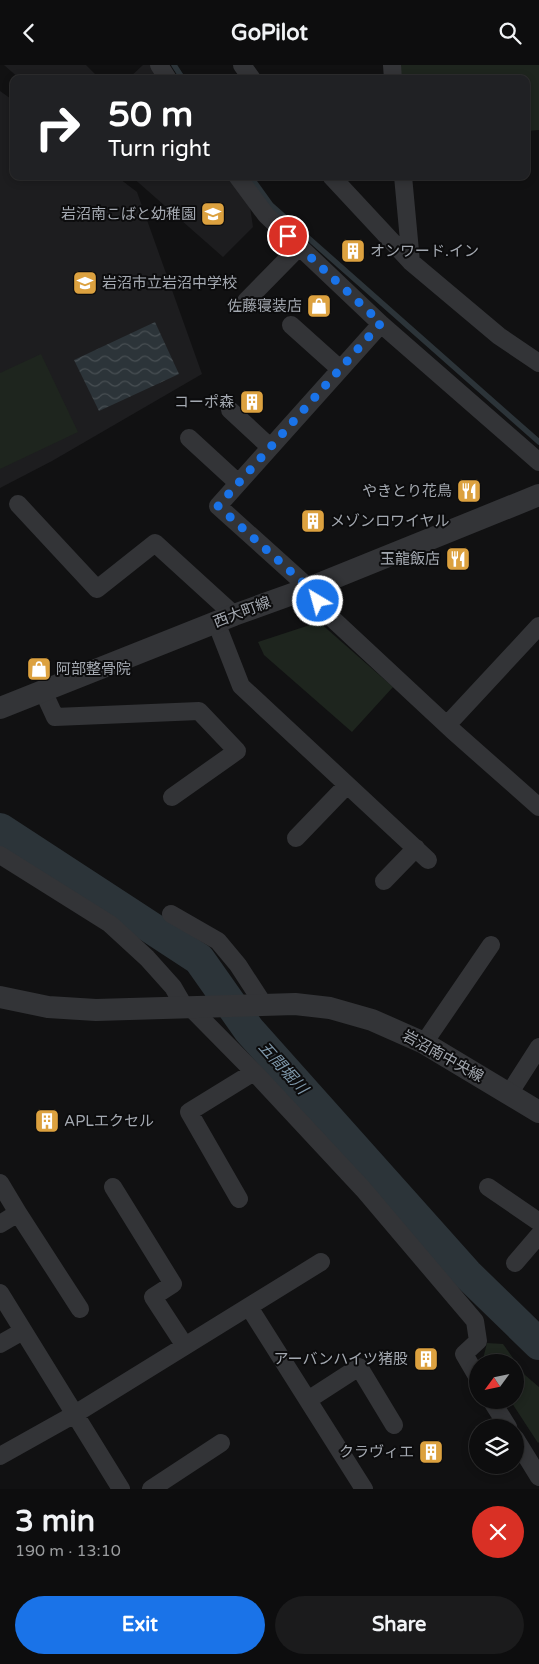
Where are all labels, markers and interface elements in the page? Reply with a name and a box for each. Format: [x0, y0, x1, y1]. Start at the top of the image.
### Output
icon: back [15, 19, 43, 47]
icon: search [496, 19, 524, 47]
text: GoPilot [231, 20, 308, 46]
text: 50 m [108, 94, 193, 136]
icon: right [25, 95, 90, 160]
text: Turn right [108, 136, 210, 162]
school or university icon: 岩沼南こばと幼稚園 [200, 201, 226, 227]
place label: 岩沼南こばと幼稚園 [61, 205, 196, 223]
pin [267, 215, 309, 257]
icon: arrive [274, 222, 302, 250]
building icon: オンワード.イン [340, 238, 366, 264]
place label: オンワード.イン [370, 242, 479, 260]
school or university icon: 岩沼市立岩沼中学校 [72, 270, 98, 296]
place label: 岩沼市立岩沼中学校 [102, 274, 237, 292]
shop icon: 佐藤寝装店 [306, 293, 332, 319]
place label: 佐藤寝装店 [227, 297, 302, 315]
building icon: コーポ森 [239, 389, 265, 415]
place label: コーポ森 [174, 393, 234, 411]
restaurant icon: やきとり花鳥 [456, 478, 482, 504]
place label: やきとり花鳥 [362, 482, 452, 500]
building icon: メゾンロワイヤル [300, 508, 326, 534]
place label: メゾンロワイヤル [330, 512, 450, 530]
restaurant icon: 玉龍飯店 [445, 546, 471, 572]
place label: 玉龍飯店 [380, 550, 440, 568]
position arrow [291, 574, 343, 626]
street label: 西大町線 [211, 593, 273, 631]
shop icon: 阿部整骨院 [26, 656, 52, 682]
place label: 阿部整骨院 [56, 660, 131, 678]
street label: 岩沼南中央線 [399, 1026, 487, 1086]
water label: 五間堀川 [254, 1038, 313, 1100]
building icon: APLエクセル [34, 1108, 60, 1134]
place label: APLエクセル [64, 1112, 154, 1130]
building icon: アーバンハイツ猪股 [413, 1346, 439, 1372]
place label: アーバンハイツ猪股 [274, 1350, 408, 1368]
north arrow [469, 1354, 524, 1409]
map controls [469, 1354, 524, 1474]
button: layers [469, 1419, 524, 1474]
building icon: クラヴィエ [418, 1439, 444, 1465]
place label: クラヴィエ [339, 1443, 414, 1461]
text: 3 min [15, 1503, 95, 1540]
button: close [472, 1506, 524, 1558]
text: 190 m · 13:10 [15, 1541, 121, 1561]
button: Exit [15, 1596, 265, 1654]
button: Share [275, 1596, 524, 1654]

